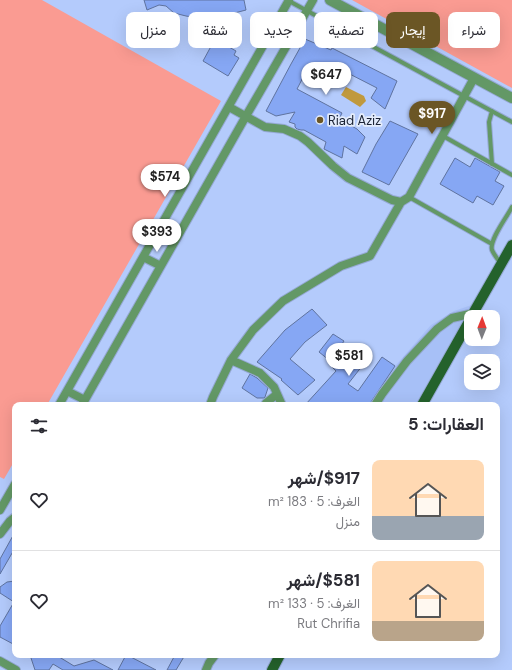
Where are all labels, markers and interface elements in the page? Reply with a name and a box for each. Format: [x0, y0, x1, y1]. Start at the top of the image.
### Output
chip: منزل [126, 12, 180, 48]
chip: شقة [188, 12, 242, 48]
chip: جديد [250, 12, 306, 48]
chip: تصفية [314, 12, 378, 48]
chip: إيجار [386, 12, 440, 48]
chip: شراء [448, 12, 500, 48]
pin: $647 [302, 62, 350, 96]
text: $647 [310, 66, 342, 83]
pin: $917 [408, 101, 456, 135]
text: $917 [418, 105, 446, 122]
place label: Riad Aziz [328, 112, 381, 129]
marker: Riad Aziz [315, 115, 325, 125]
pin: $574 [141, 164, 189, 198]
text: $574 [150, 168, 180, 185]
pin: $393 [133, 219, 181, 253]
text: $393 [141, 223, 173, 240]
north arrow [464, 310, 500, 346]
map controls [464, 310, 500, 390]
pin: $581 [325, 343, 373, 377]
text: $581 [335, 347, 363, 364]
button: layers [464, 354, 500, 390]
text: العقارات: 5 [408, 413, 484, 435]
icon: filters [28, 415, 50, 437]
text: $917/شهر [288, 467, 360, 489]
icon: home [404, 476, 452, 524]
icon: heart [28, 489, 50, 511]
text: الغرف: 5 · 183 m² [268, 493, 360, 510]
text: منزل [336, 513, 360, 530]
text: $581/شهر [287, 569, 360, 591]
icon: home [404, 577, 452, 625]
icon: heart [28, 590, 50, 612]
text: الغرف: 5 · 133 m² [268, 595, 360, 612]
text: Rut Chrifia [297, 615, 360, 632]

